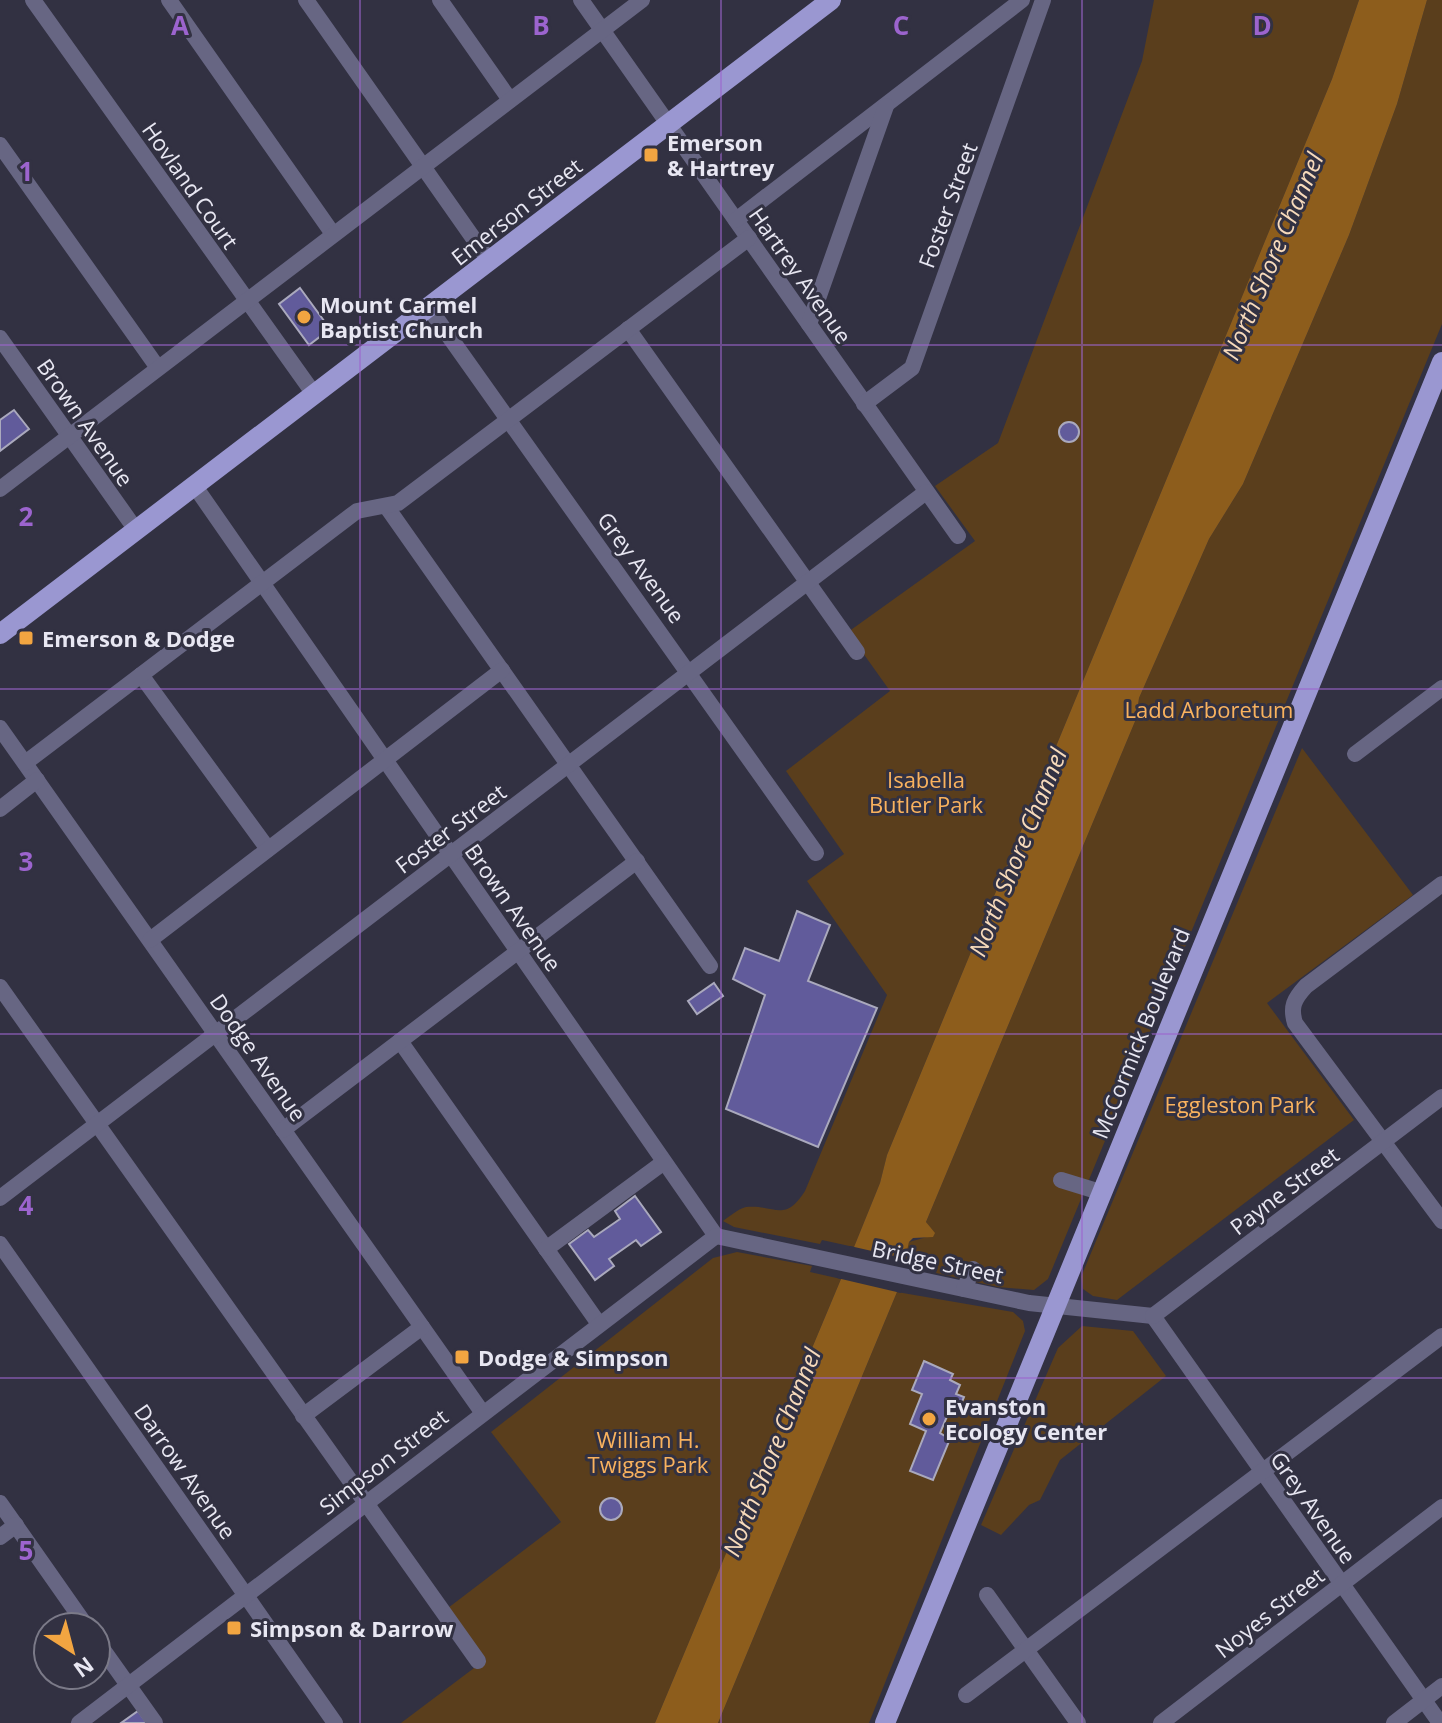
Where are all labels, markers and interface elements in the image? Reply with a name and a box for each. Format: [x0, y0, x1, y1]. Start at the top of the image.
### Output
text: A [171, 7, 189, 43]
text: B [532, 7, 550, 43]
text: C [893, 7, 909, 43]
text: D [1252, 7, 1272, 43]
street label: Hovland Court [136, 116, 246, 254]
place label: Emerson & Hartrey [667, 127, 775, 182]
street label: Foster Street [910, 138, 984, 272]
marker: Emerson & Hartrey [642, 146, 660, 164]
water label: North Shore Channel [1213, 146, 1331, 365]
street label: Emerson Street [444, 150, 588, 272]
text: 1 [19, 153, 33, 189]
street label: Hartrey Avenue [743, 201, 859, 349]
place label: Mount Carmel Baptist Church [320, 289, 483, 344]
marker: Mount Carmel Baptist Church [295, 308, 313, 326]
street label: Brown Avenue [31, 352, 141, 492]
text: 2 [19, 498, 34, 534]
street label: Grey Avenue [591, 505, 693, 629]
place label: Emerson & Dodge [42, 623, 235, 653]
marker: Emerson & Dodge [17, 629, 35, 647]
park label: Ladd Arboretum [1125, 694, 1294, 724]
water label: North Shore Channel [960, 742, 1074, 961]
park label: Isabella Butler Park [869, 764, 984, 819]
street label: Foster Street [388, 776, 512, 880]
street label: Brown Avenue [459, 837, 569, 977]
text: 3 [19, 843, 33, 879]
street label: McCormick Boulevard [1084, 923, 1196, 1143]
street label: Dodge Avenue [204, 987, 314, 1127]
park label: Eggleston Park [1165, 1089, 1316, 1119]
street label: Payne Street [1223, 1139, 1345, 1241]
text: 4 [19, 1187, 34, 1223]
street label: Bridge Street [869, 1232, 1007, 1290]
place label: Dodge & Simpson [478, 1342, 669, 1372]
water label: North Shore Channel [714, 1342, 828, 1561]
marker: Dodge & Simpson [453, 1348, 471, 1366]
place label: Evanston Ecology Center [945, 1391, 1107, 1446]
street label: Darrow Avenue [128, 1397, 244, 1545]
street label: Simpson Street [312, 1401, 454, 1521]
marker: Evanston Ecology Center [920, 1410, 938, 1428]
park label: William H. Twiggs Park [588, 1424, 709, 1479]
street label: Grey Avenue [1264, 1445, 1364, 1569]
text: 5 [19, 1532, 33, 1568]
street label: Noyes Street [1208, 1560, 1330, 1664]
north arrow [32, 1611, 112, 1691]
place label: Simpson & Darrow [250, 1613, 453, 1643]
marker: Simpson & Darrow [225, 1619, 243, 1637]
text: N [68, 1651, 100, 1685]

